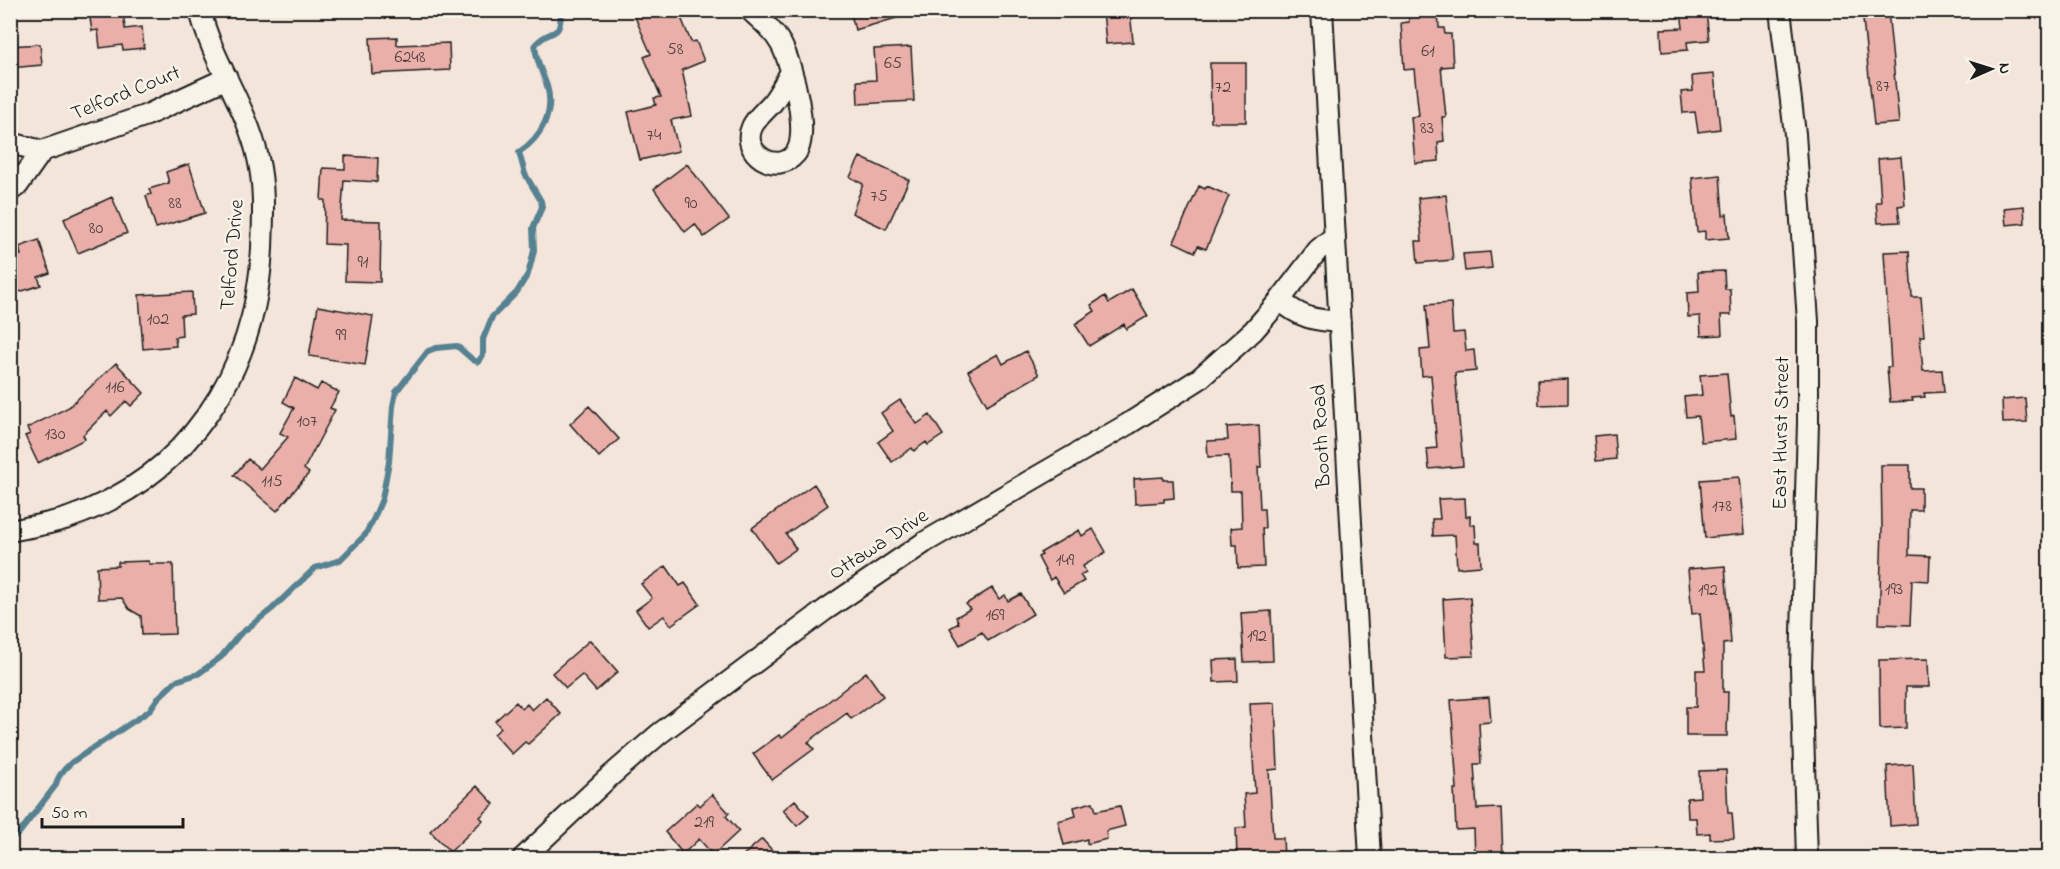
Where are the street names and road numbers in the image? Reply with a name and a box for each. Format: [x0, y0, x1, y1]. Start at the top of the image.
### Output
street label: Telford Court [67, 58, 185, 130]
street label: Telford Drive [213, 197, 253, 312]
street label: East Hurst Street [1766, 356, 1798, 510]
street label: Booth Road [1304, 383, 1340, 490]
street label: Ottawa Drive [823, 501, 935, 588]

